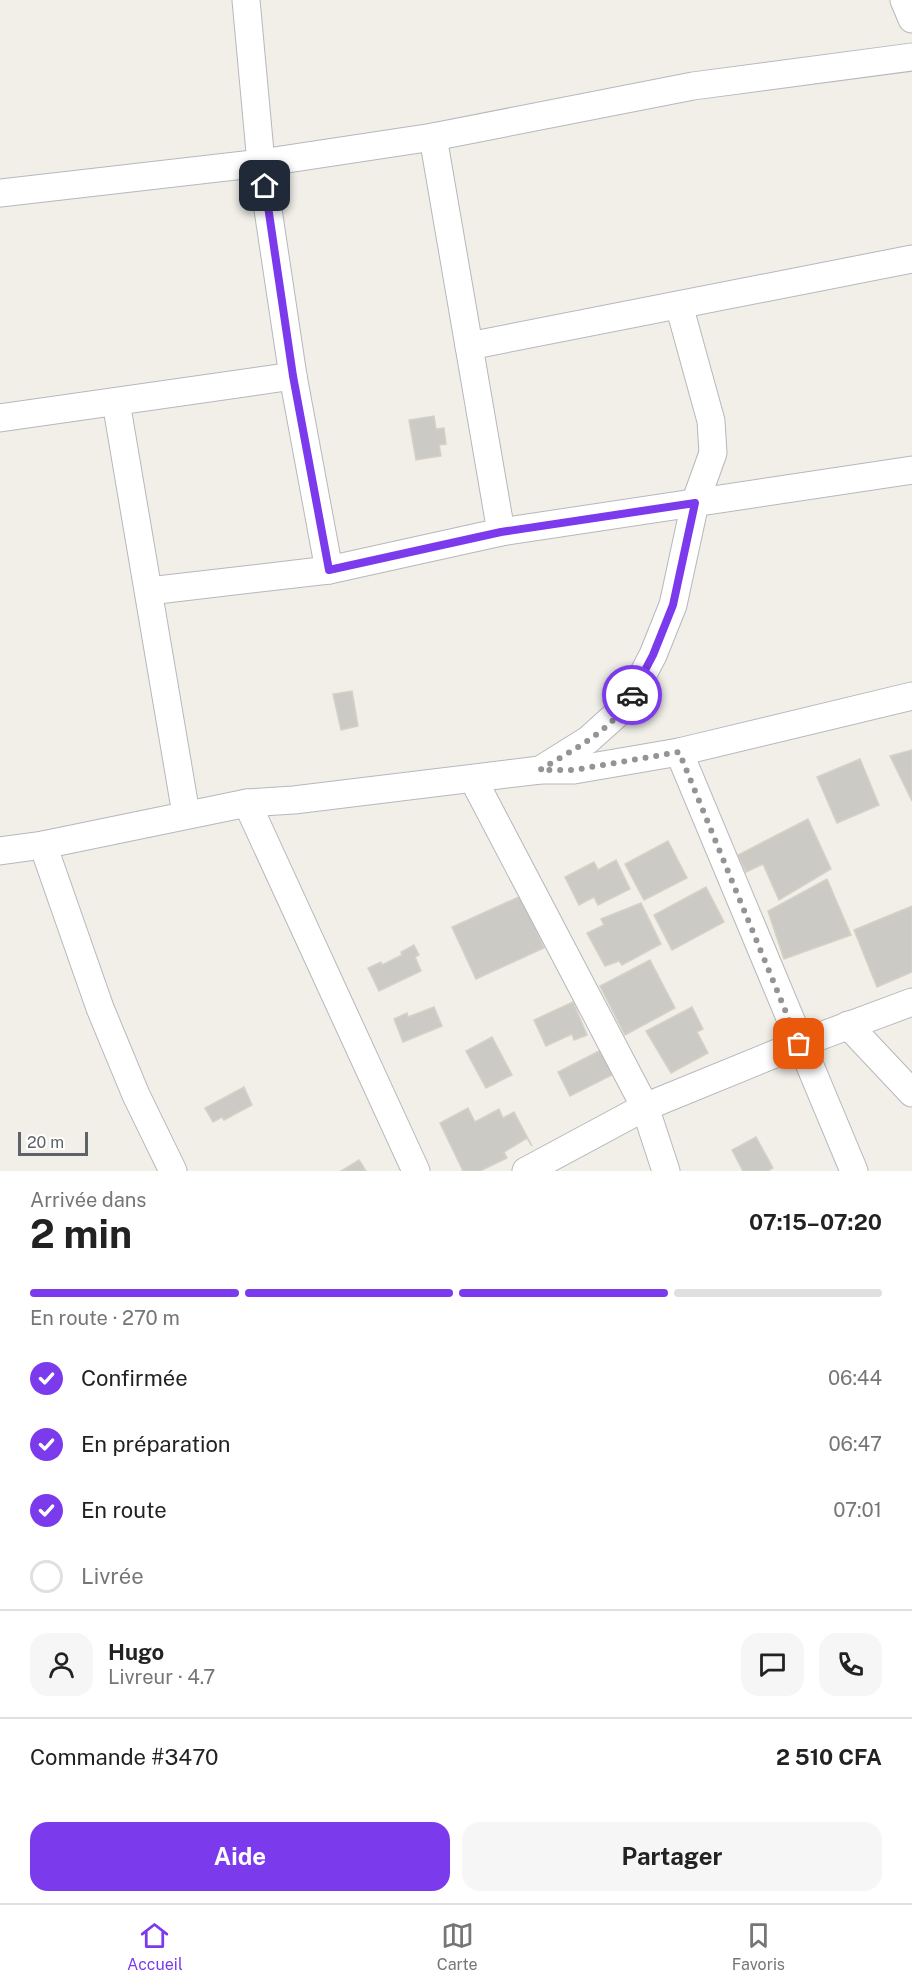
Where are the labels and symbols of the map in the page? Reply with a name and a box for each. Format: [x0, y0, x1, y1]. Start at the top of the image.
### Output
pin [239, 160, 290, 211]
courier [602, 665, 662, 725]
pin [773, 1018, 824, 1069]
scale bar [18, 1129, 88, 1156]

